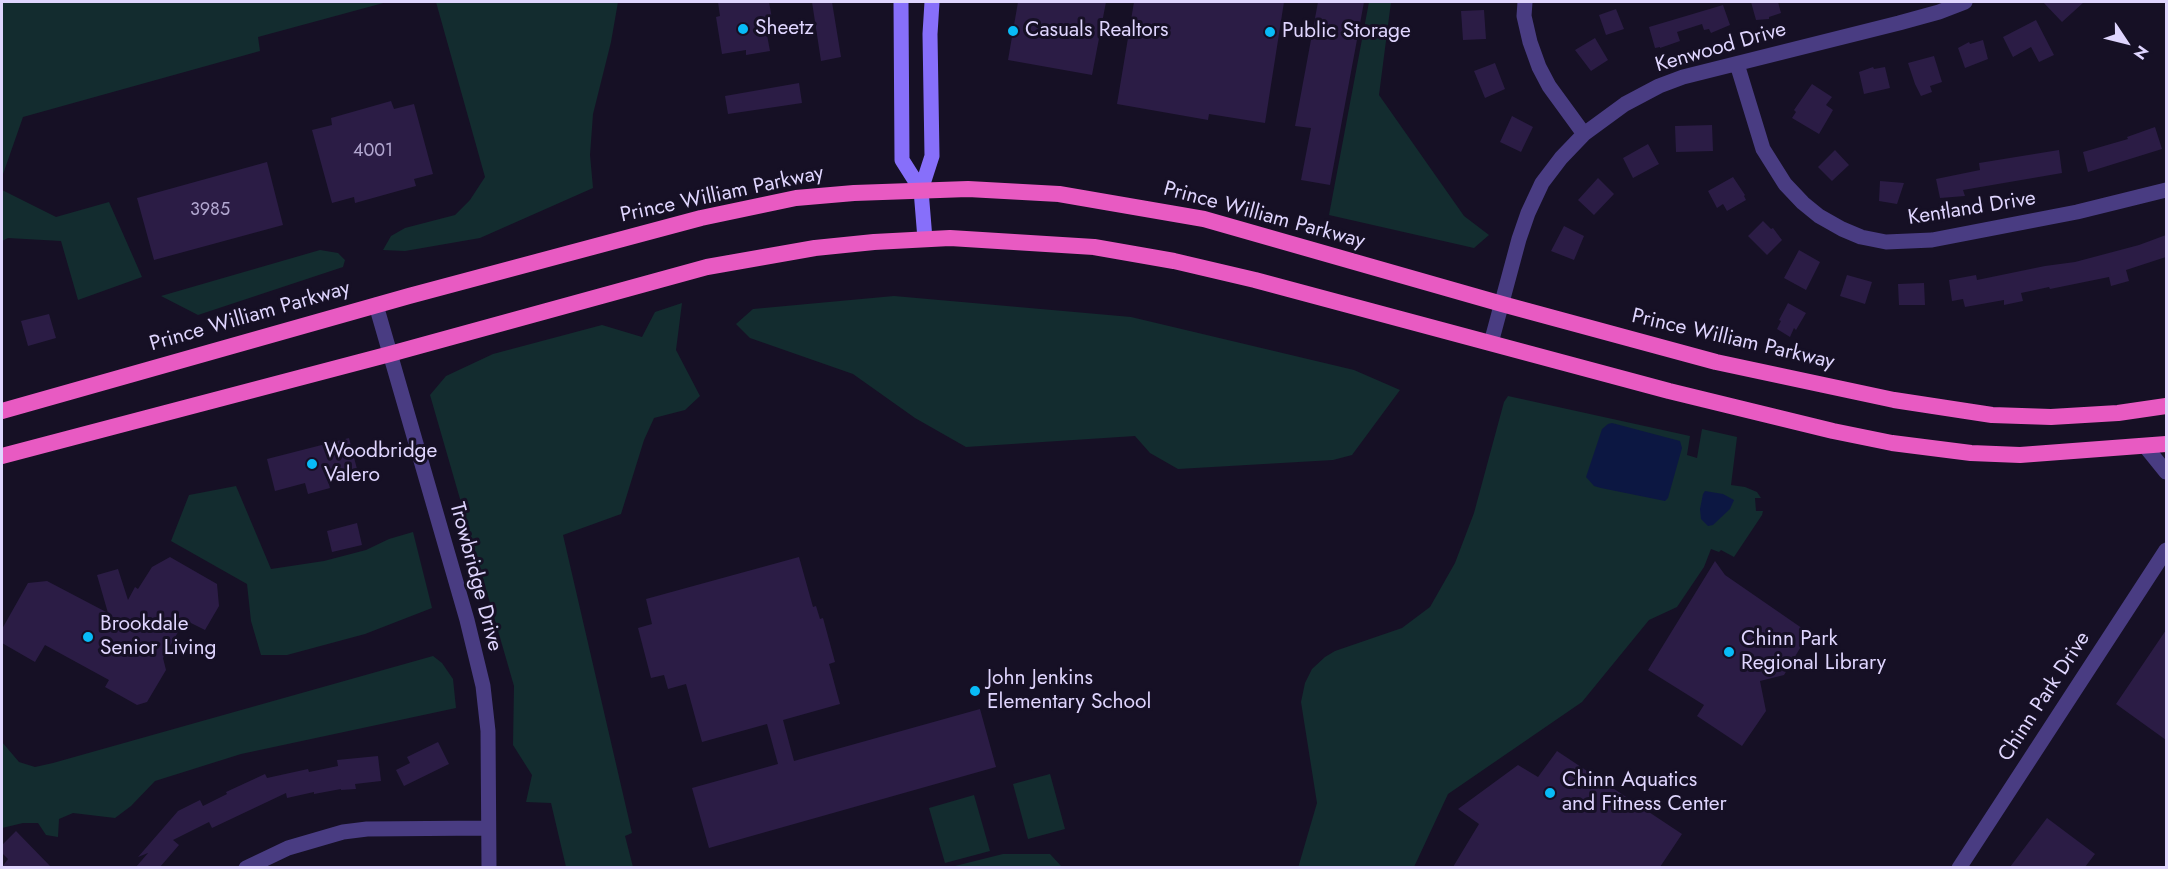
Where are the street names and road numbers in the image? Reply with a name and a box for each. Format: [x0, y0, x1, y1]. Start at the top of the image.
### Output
street label: Kenwood Drive [1653, 17, 1789, 79]
street label: Prince William Parkway [618, 161, 826, 229]
street label: Prince William Parkway [1161, 177, 1367, 255]
street label: Kentland Drive [1906, 186, 2038, 232]
street label: Prince William Parkway [147, 276, 353, 358]
street label: Prince William Parkway [1629, 304, 1837, 376]
street label: Trowbridge Drive [443, 500, 507, 654]
street label: Chinn Park Drive [1994, 627, 2096, 767]

